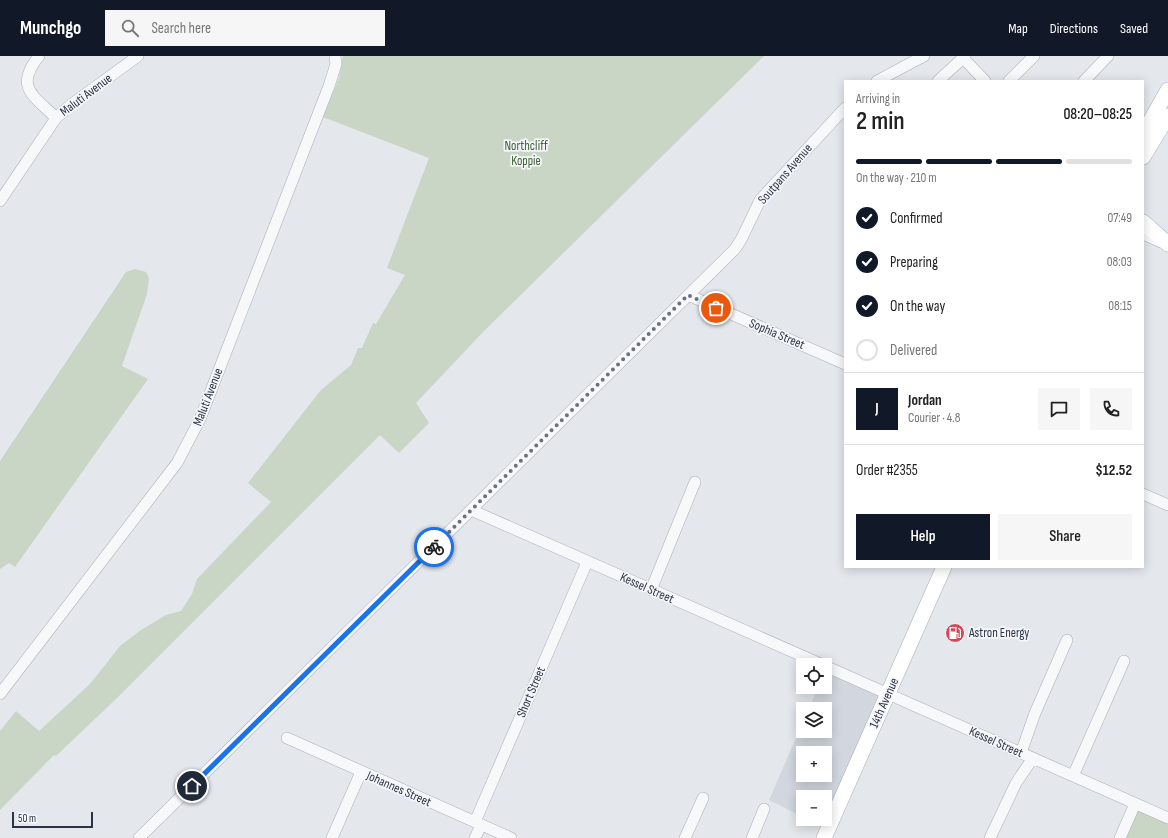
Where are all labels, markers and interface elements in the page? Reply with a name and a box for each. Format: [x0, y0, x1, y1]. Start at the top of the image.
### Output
search box [105, 10, 385, 46]
text: Munchgo [20, 17, 81, 40]
icon: search [119, 17, 141, 39]
text: Search here [151, 19, 211, 38]
text: Map [1008, 20, 1028, 37]
text: Directions [1050, 20, 1098, 37]
text: Saved [1120, 20, 1148, 37]
street label: Maluti Avenue [57, 70, 115, 120]
text: Arriving in [856, 91, 900, 107]
text: 08:20–08:25 [1063, 105, 1132, 124]
text: 2 min [856, 106, 905, 137]
park label: Northcliff Koppie [504, 138, 548, 169]
street label: Soutpans Avenue [754, 141, 816, 207]
text: On the way · 210 m [856, 170, 937, 186]
icon: check [856, 207, 878, 229]
text: Confirmed [890, 209, 943, 228]
text: 07:49 [1107, 210, 1132, 226]
icon: check [856, 251, 878, 273]
text: Preparing [890, 253, 938, 272]
text: 08:03 [1107, 254, 1132, 270]
pin [699, 291, 733, 325]
icon: check [856, 295, 878, 317]
icon: bag [705, 297, 727, 319]
text: On the way [890, 297, 945, 316]
text: 08:15 [1108, 298, 1132, 314]
street label: Sophia Street [747, 315, 807, 353]
text: Delivered [890, 341, 937, 360]
street label: Maluti Avenue [190, 366, 226, 428]
button: chat [1038, 388, 1080, 430]
button: phone [1090, 388, 1132, 430]
text: Jordan [908, 391, 942, 410]
text: J [875, 399, 879, 418]
text: Courier · 4.8 [908, 410, 960, 426]
text: Order #2355 [856, 461, 918, 480]
text: $12.52 [1095, 461, 1132, 480]
button: Help [856, 514, 990, 560]
button: Share [998, 514, 1132, 560]
courier [414, 527, 454, 567]
icon: bike [423, 536, 445, 558]
street label: Kessel Street [618, 569, 676, 607]
fuel station icon: Astron Energy [944, 622, 966, 644]
place label: Astron Energy [968, 625, 1029, 641]
map controls [796, 658, 832, 826]
button: locate [796, 658, 832, 694]
street label: Short Street [513, 664, 549, 720]
street label: 14th Avenue [866, 675, 902, 731]
button: layers [796, 702, 832, 738]
street label: Kessel Street [967, 723, 1025, 761]
button: + [796, 746, 832, 782]
street label: Johannes Street [363, 767, 434, 810]
pin [175, 769, 209, 803]
icon: home [181, 775, 203, 797]
button: − [796, 790, 832, 826]
scale bar [12, 810, 93, 829]
text: 50 m [18, 812, 36, 825]

